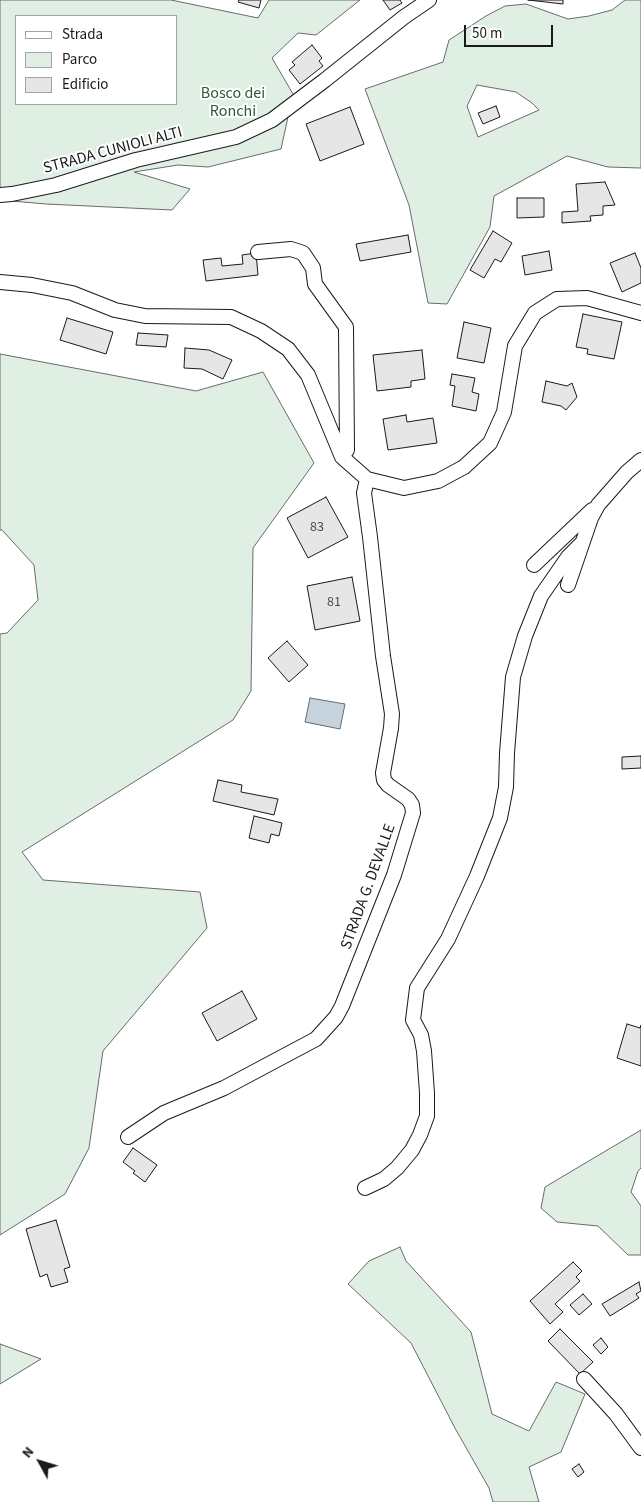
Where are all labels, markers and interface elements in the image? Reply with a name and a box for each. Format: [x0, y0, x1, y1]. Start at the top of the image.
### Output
legend [15, 15, 178, 105]
scale bar [466, 15, 555, 47]
text: 50 m [472, 23, 502, 44]
text: Strada [62, 24, 103, 45]
text: Parco [62, 49, 97, 70]
text: Edificio [62, 74, 109, 95]
park label: Bosco dei Ronchi [201, 84, 265, 122]
street label: STRADA CUNIOLI ALTI [41, 123, 185, 179]
house number: 83 [310, 520, 324, 536]
house number: 81 [327, 595, 341, 611]
street label: STRADA G. DEVALLE [337, 822, 401, 952]
north arrow [15, 1437, 65, 1487]
text: N [18, 1443, 39, 1462]

